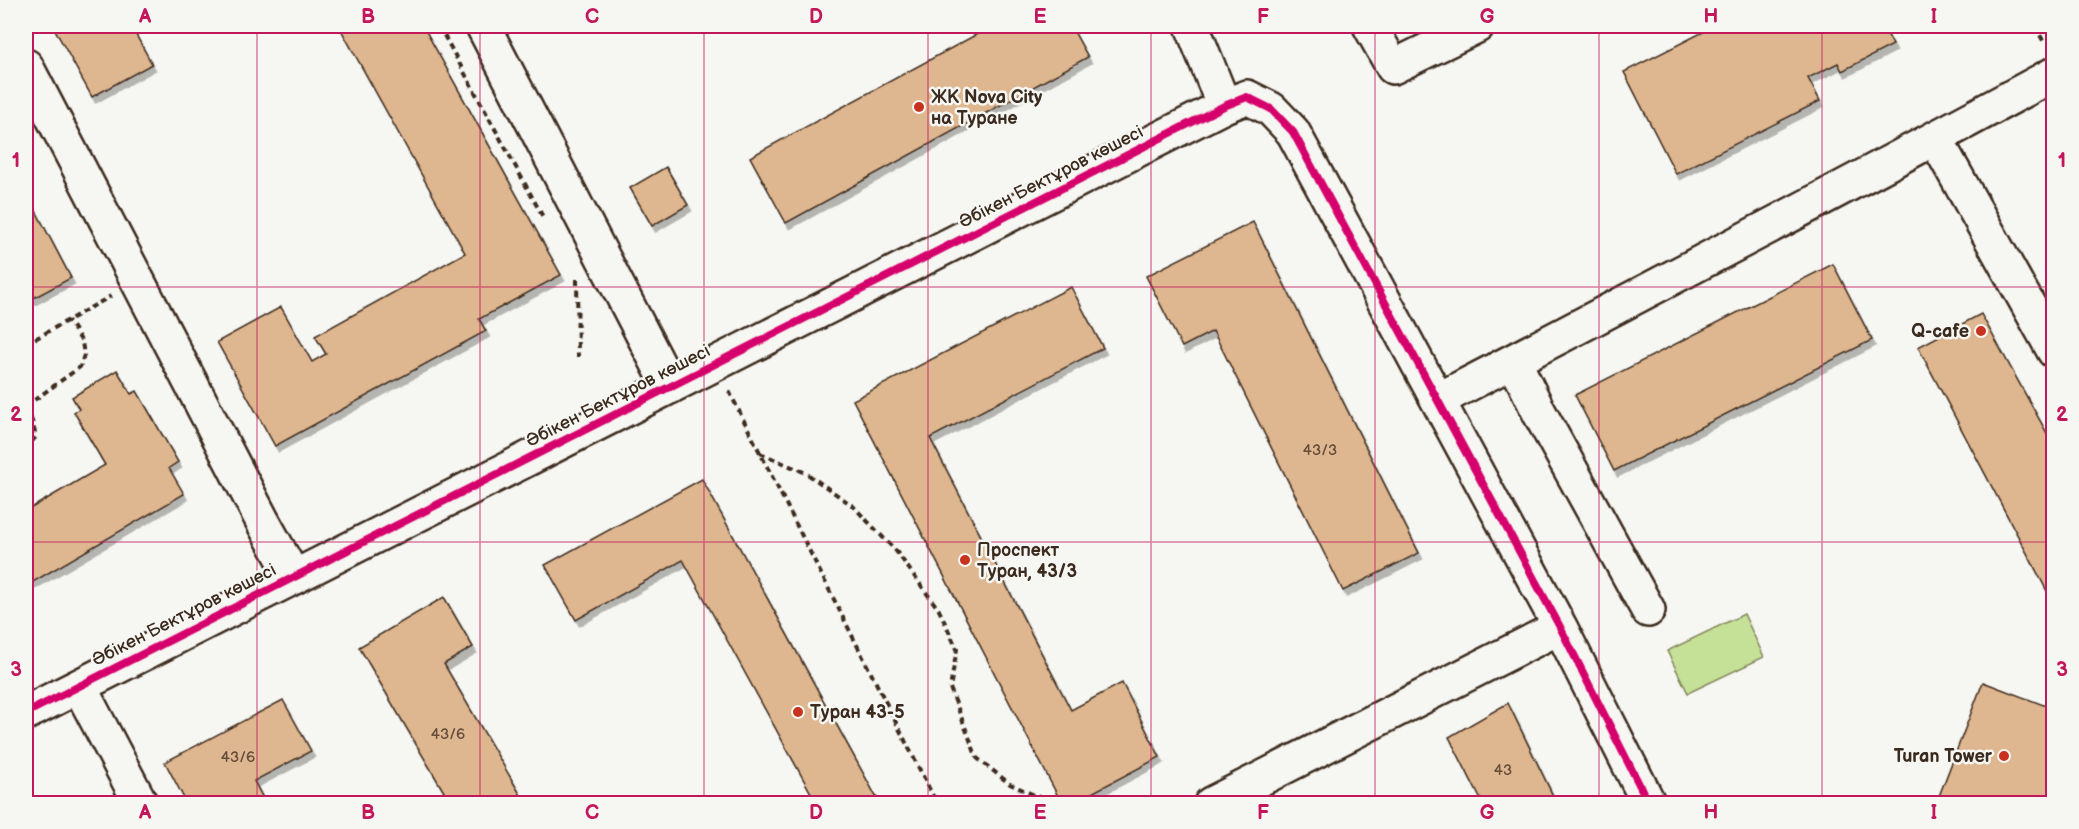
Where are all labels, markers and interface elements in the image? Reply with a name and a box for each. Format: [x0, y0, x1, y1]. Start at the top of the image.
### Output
text: A [138, 5, 152, 29]
text: B [361, 5, 375, 29]
text: C [585, 5, 599, 29]
text: D [809, 5, 823, 29]
text: E [1034, 5, 1047, 29]
text: F [1257, 5, 1269, 29]
text: G [1480, 5, 1495, 29]
text: H [1704, 5, 1718, 29]
text: I [1931, 5, 1937, 29]
place label: ЖК Nova City на Туране [931, 87, 1043, 129]
marker: ЖК Nova City на Туране [912, 100, 926, 114]
street label: Әбікен Бектұров көшесі [955, 121, 1147, 233]
text: 1 [12, 149, 20, 173]
text: 1 [2058, 149, 2066, 173]
place label: Q-cafe [1911, 321, 1969, 342]
marker: Q-cafe [1974, 324, 1988, 338]
street label: Әбікен Бектұров көшесі [522, 340, 714, 452]
text: 2 [10, 403, 22, 427]
text: 2 [2056, 403, 2068, 427]
house number: 43/3 [1303, 441, 1337, 460]
place label: Проспект Туран, 43/3 [977, 540, 1077, 582]
marker: Проспект Туран, 43/3 [958, 553, 972, 567]
street label: Әбікен Бектұров көшесі [88, 559, 280, 671]
text: 3 [10, 658, 22, 682]
text: 3 [2056, 658, 2068, 682]
place label: Туран 43-5 [810, 702, 905, 723]
marker: Туран 43-5 [791, 705, 805, 719]
house number: 43/6 [431, 725, 465, 744]
place label: Turan Tower [1894, 746, 1993, 767]
house number: 43/6 [221, 748, 255, 767]
marker: Turan Tower [1997, 749, 2011, 763]
house number: 43 [1494, 761, 1512, 780]
text: A [138, 801, 152, 825]
text: B [361, 801, 375, 825]
text: C [585, 801, 599, 825]
text: D [809, 801, 823, 825]
text: E [1034, 801, 1047, 825]
text: F [1257, 801, 1269, 825]
text: G [1480, 801, 1495, 825]
text: H [1704, 801, 1718, 825]
text: I [1931, 801, 1937, 825]

